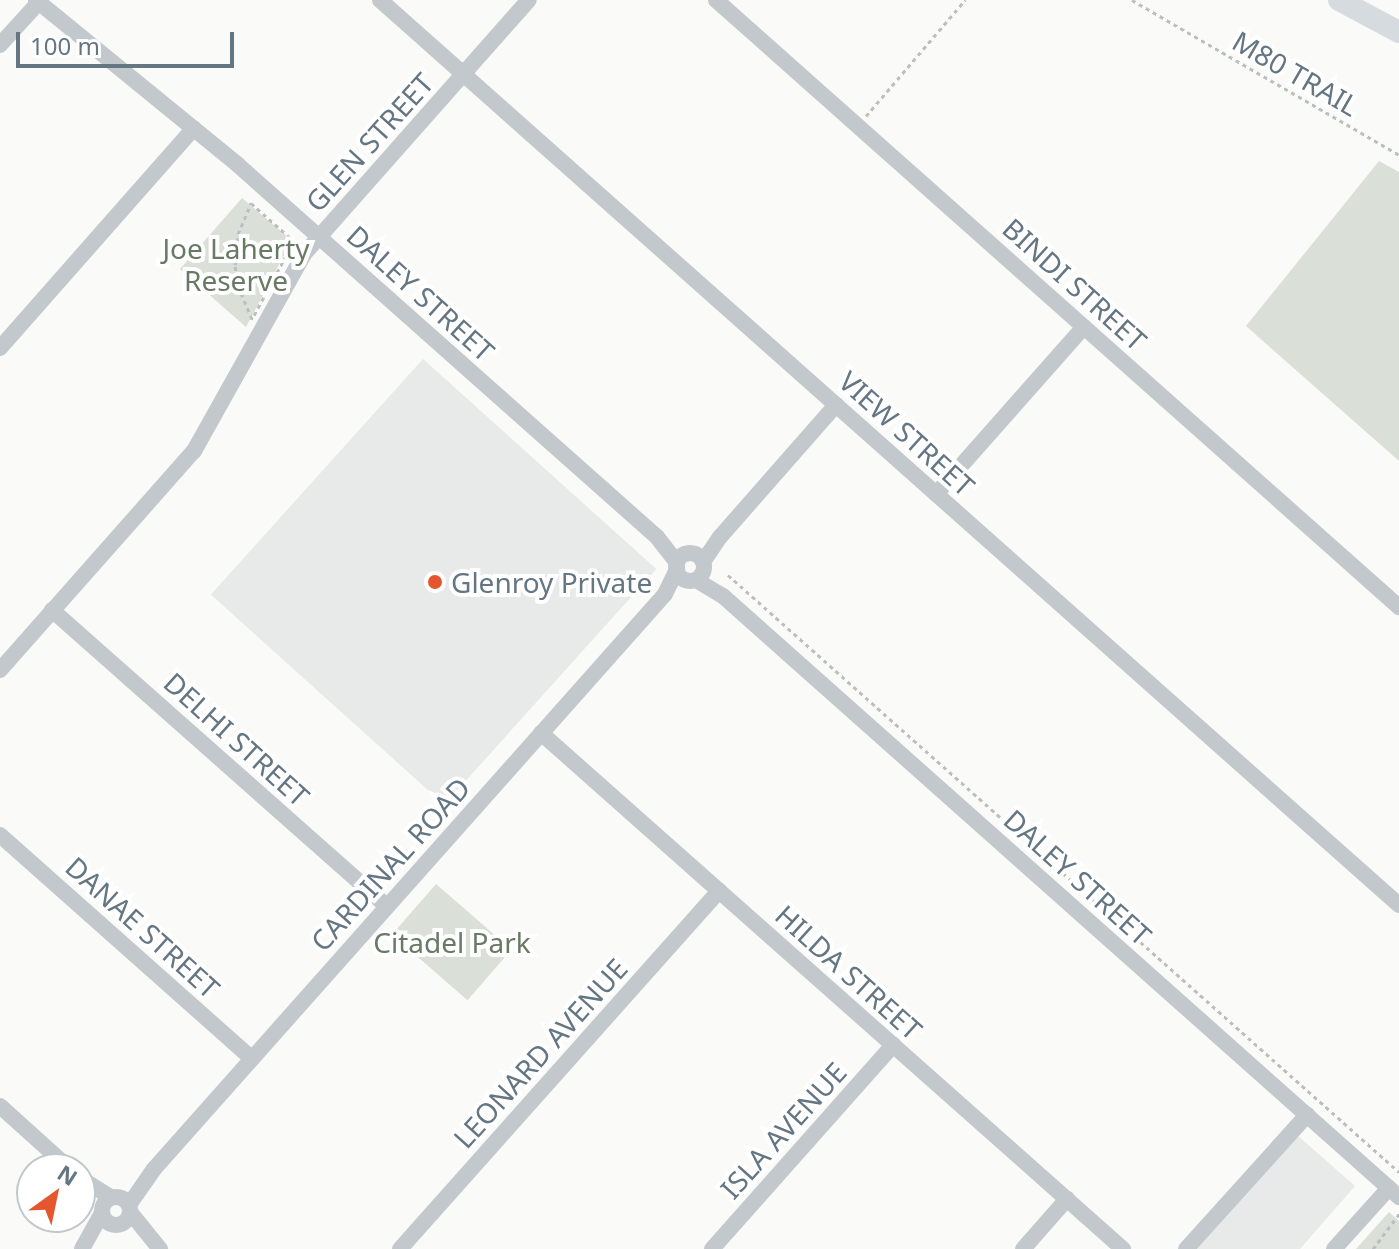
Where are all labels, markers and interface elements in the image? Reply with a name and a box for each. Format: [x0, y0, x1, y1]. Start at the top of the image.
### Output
scale bar [20, 16, 238, 66]
street label: M80 TRAIL [1227, 24, 1365, 122]
text: 100 m [30, 29, 100, 62]
street label: GLEN STREET [298, 66, 440, 218]
street label: BINDI STREET [996, 211, 1154, 357]
street label: DALEY STREET [341, 218, 501, 368]
park label: Joe Laherty Reserve [162, 231, 310, 297]
street label: VIEW STREET [833, 364, 981, 502]
place label: Glenroy Private [451, 565, 652, 599]
marker: Glenroy Private [426, 573, 444, 591]
street label: DELHI STREET [158, 665, 316, 813]
street label: CARDINAL ROAD [304, 771, 476, 957]
street label: DALEY STREET [998, 802, 1158, 952]
street label: DANAE STREET [59, 849, 227, 1005]
street label: HILDA STREET [769, 898, 929, 1046]
park label: Citadel Park [373, 925, 531, 959]
street label: LEONARD AVENUE [446, 952, 634, 1154]
street label: ISLA AVENUE [713, 1055, 853, 1205]
north arrow [16, 1153, 96, 1233]
text: N [52, 1157, 84, 1192]

